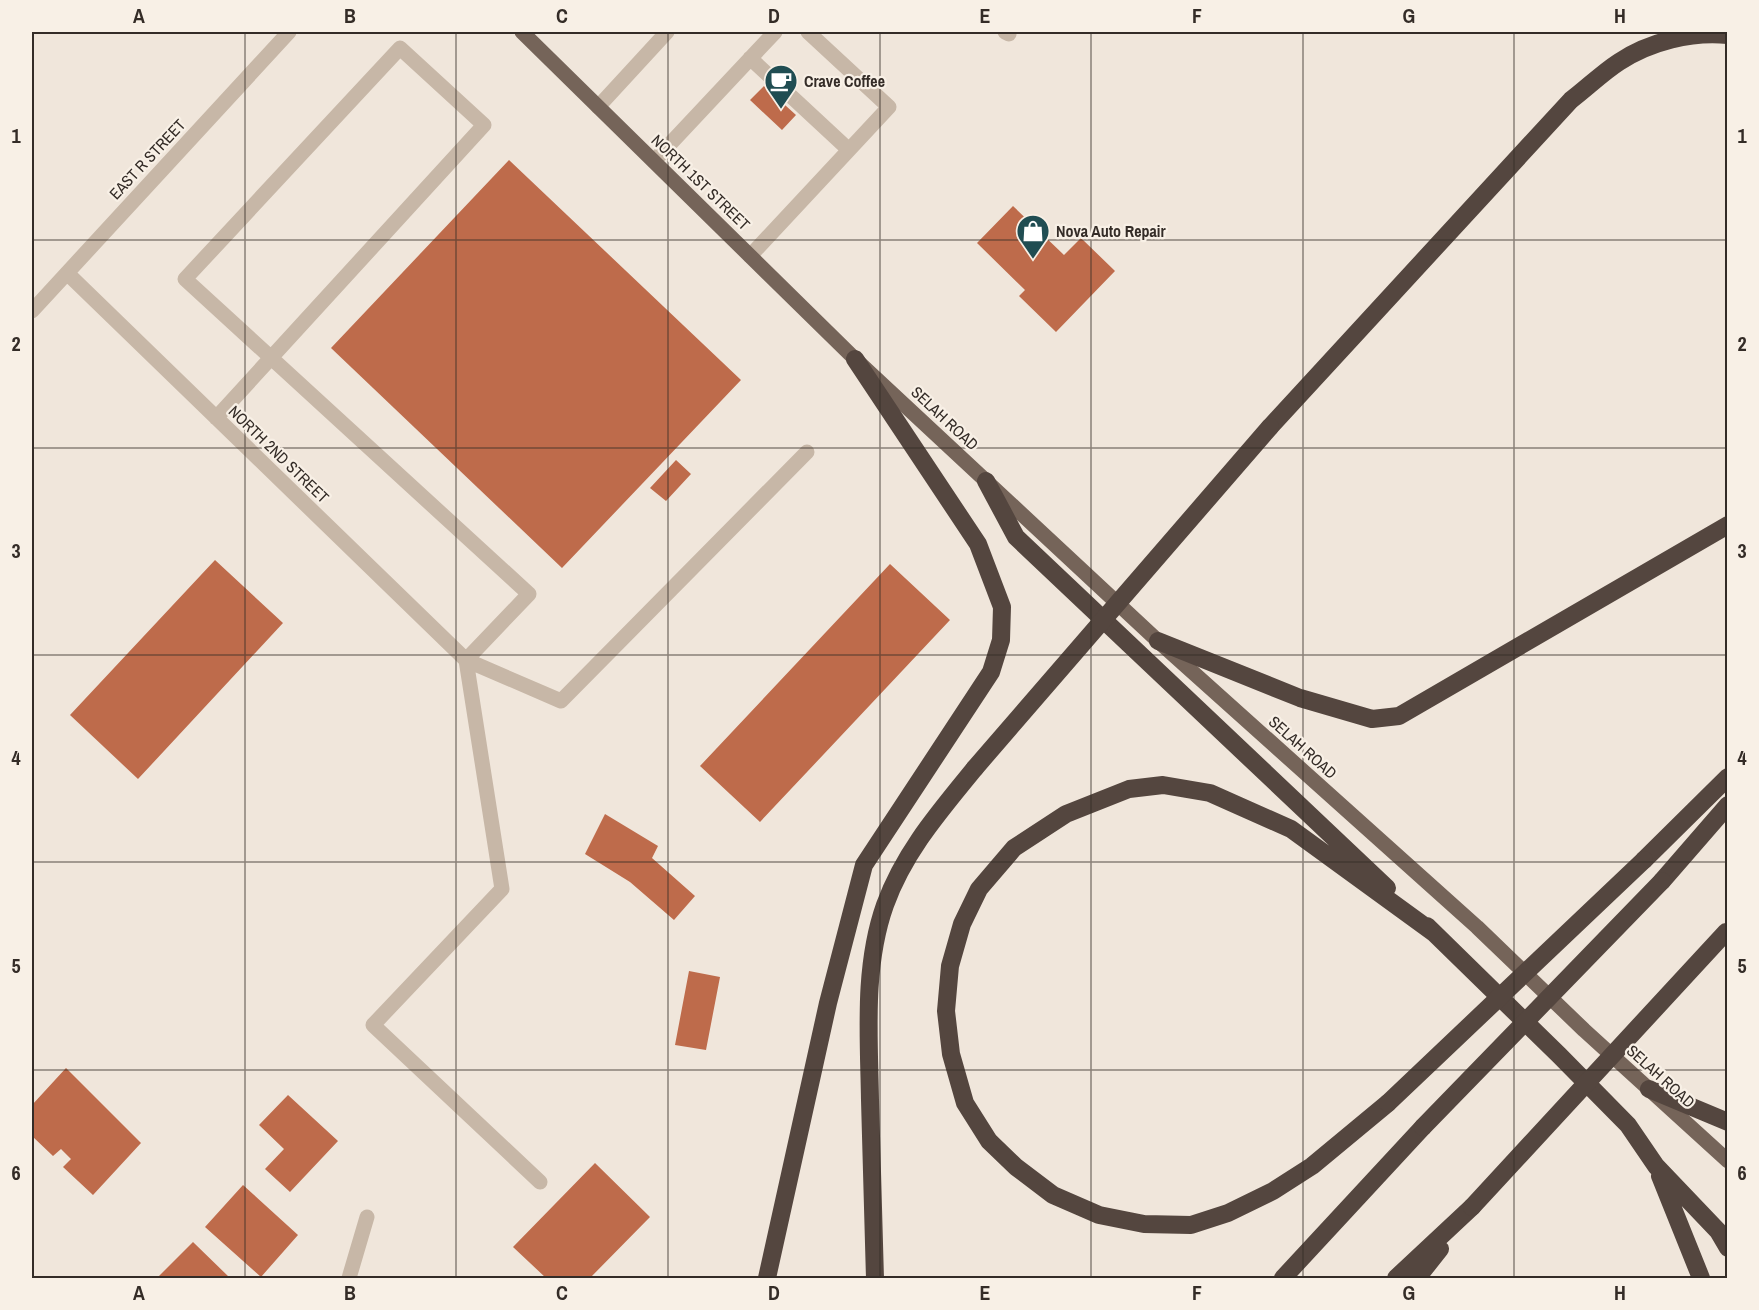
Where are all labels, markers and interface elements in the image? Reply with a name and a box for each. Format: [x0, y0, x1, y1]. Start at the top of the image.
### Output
text: A [133, 2, 145, 29]
text: B [344, 2, 356, 29]
text: C [556, 2, 568, 29]
text: D [768, 2, 780, 29]
text: E [980, 2, 991, 29]
text: F [1192, 2, 1202, 29]
text: G [1403, 2, 1415, 29]
text: H [1614, 2, 1626, 29]
cafe icon: Crave Coffee [763, 63, 799, 110]
place label: Crave Coffee [804, 70, 885, 92]
street label: EAST R STREET [104, 114, 190, 204]
text: 1 [11, 122, 21, 149]
text: 1 [1737, 122, 1747, 149]
street label: NORTH 1ST STREET [647, 129, 755, 235]
shop icon: Nova Auto Repair [1015, 213, 1051, 260]
place label: Nova Auto Repair [1056, 220, 1166, 242]
text: 2 [11, 330, 21, 357]
text: 2 [1737, 330, 1747, 357]
street label: SELAH ROAD [907, 381, 983, 455]
street label: NORTH 2ND STREET [224, 400, 334, 508]
text: 3 [11, 537, 21, 564]
text: 3 [1737, 537, 1747, 564]
street label: SELAH ROAD [1264, 711, 1342, 783]
text: 4 [11, 744, 21, 771]
text: 4 [1737, 744, 1747, 771]
text: 5 [11, 952, 21, 979]
text: 5 [1737, 952, 1747, 979]
street label: SELAH ROAD [1622, 1040, 1700, 1112]
text: 6 [11, 1159, 21, 1186]
text: 6 [1737, 1159, 1747, 1186]
text: A [133, 1279, 145, 1306]
text: B [344, 1279, 356, 1306]
text: C [556, 1279, 568, 1306]
text: D [768, 1279, 780, 1306]
text: E [980, 1279, 991, 1306]
text: F [1192, 1279, 1202, 1306]
text: G [1403, 1279, 1415, 1306]
text: H [1614, 1279, 1626, 1306]

